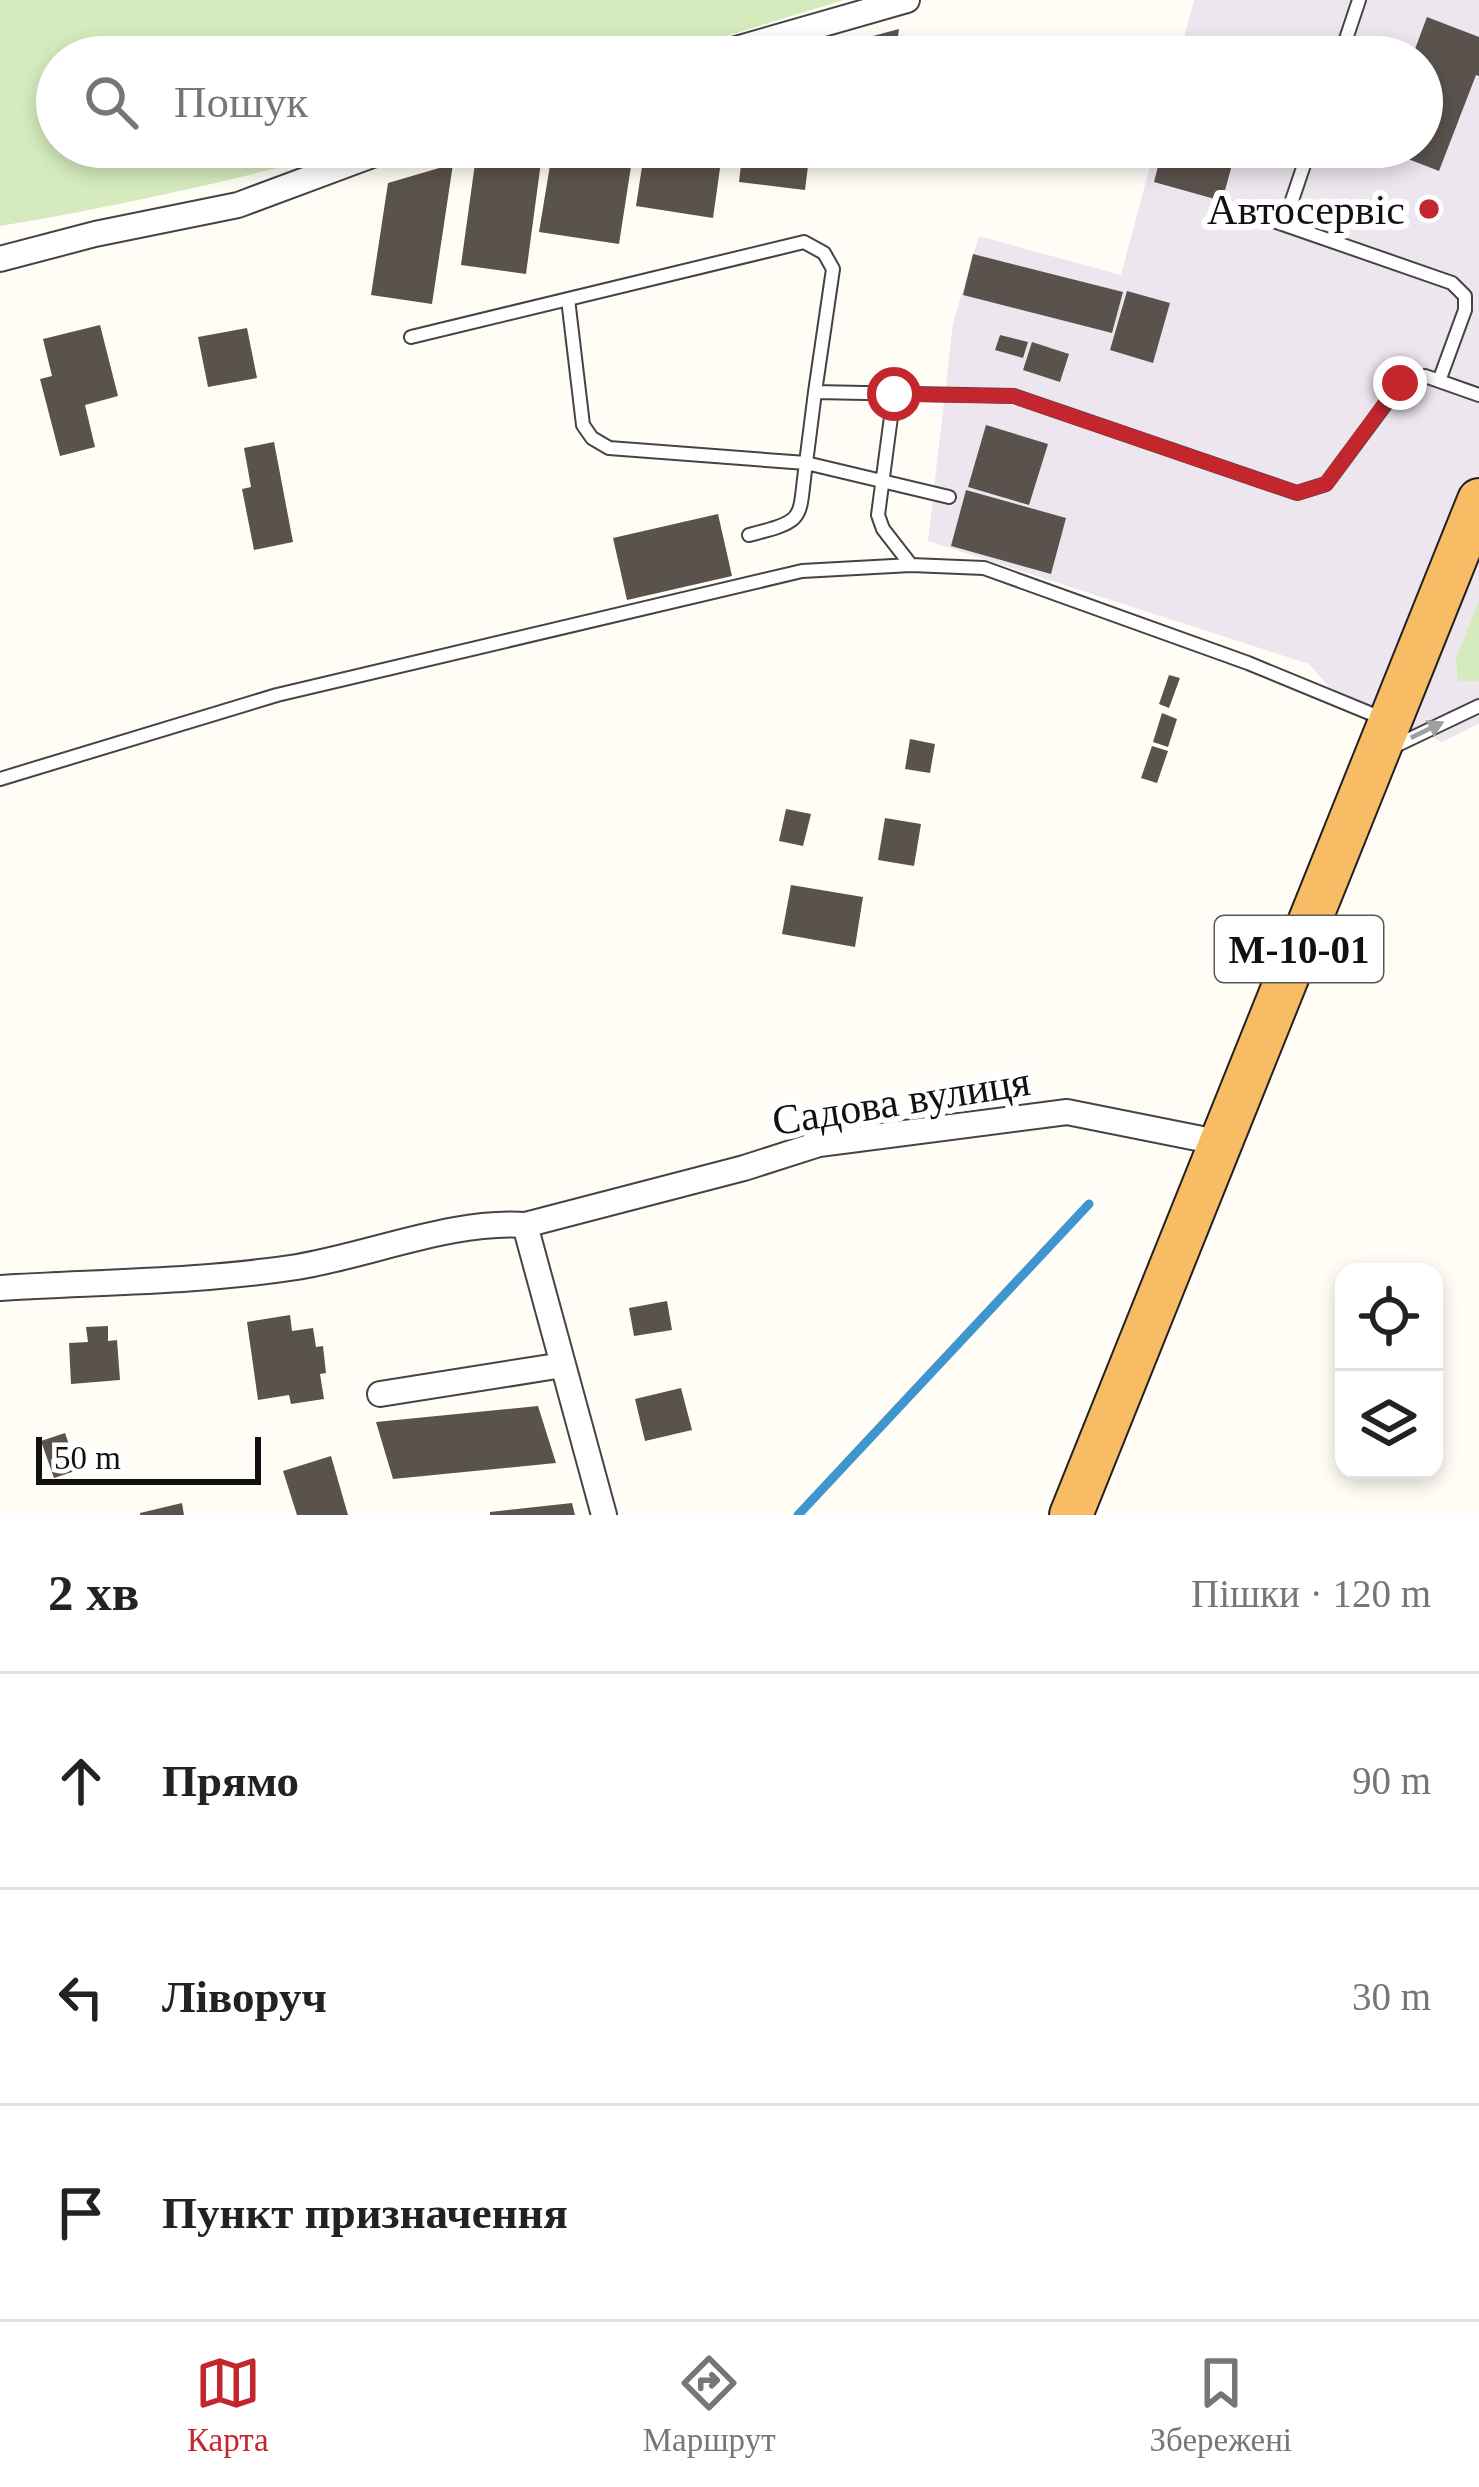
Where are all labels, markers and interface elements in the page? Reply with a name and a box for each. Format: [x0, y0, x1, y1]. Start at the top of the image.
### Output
search box [36, 36, 1443, 168]
icon: search [78, 69, 144, 135]
text: Пошук [174, 77, 308, 127]
place label: Автосервіс [1207, 187, 1405, 233]
marker: Автосервіс [1416, 196, 1442, 222]
route end [1373, 356, 1427, 410]
route start [867, 367, 921, 421]
one-way arrow [1410, 720, 1445, 740]
road number: М-10-01 [1215, 916, 1383, 982]
street label: Садова вулиця [769, 1058, 1033, 1144]
map controls [1335, 1263, 1443, 1479]
button: locate [1335, 1263, 1443, 1371]
button: layers [1335, 1371, 1443, 1479]
scale bar [36, 1431, 261, 1484]
text: 50 m [54, 1440, 121, 1476]
text: 2 хв [48, 1565, 139, 1621]
text: Пішки · 120 m [1191, 1572, 1431, 1615]
icon: ahead [48, 1748, 114, 1814]
text: Прямо [162, 1756, 299, 1806]
text: 90 m [1352, 1759, 1431, 1802]
icon: left [48, 1964, 114, 2030]
text: Ліворуч [162, 1972, 327, 2022]
text: 30 m [1352, 1975, 1431, 2018]
icon: arrive [48, 2180, 114, 2246]
text: Пункт призначення [162, 2188, 568, 2238]
tab: Карта [187, 2350, 269, 2459]
tab: Маршрут [643, 2350, 776, 2459]
tab: Збережені [1150, 2350, 1292, 2459]

